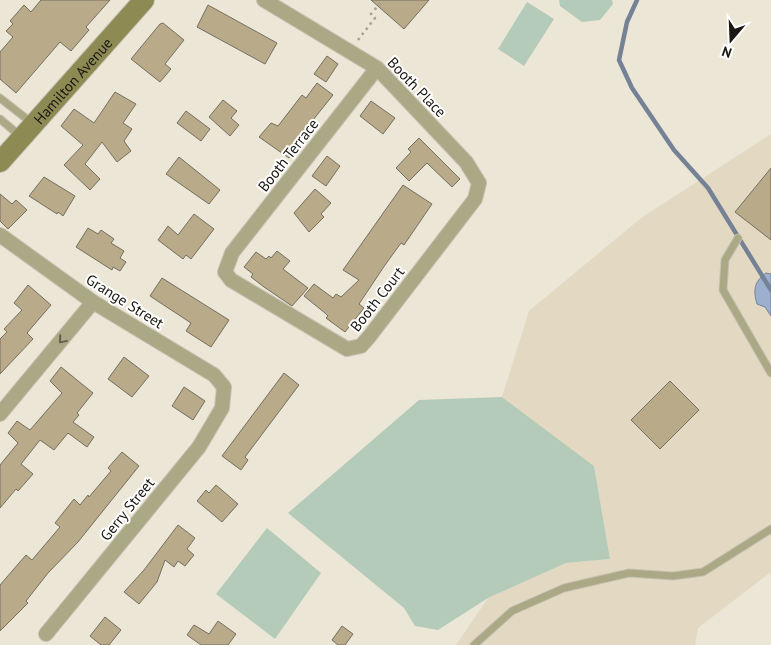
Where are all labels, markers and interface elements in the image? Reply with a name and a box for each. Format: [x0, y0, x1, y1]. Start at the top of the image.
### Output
north arrow [706, 15, 756, 65]
street label: Hamilton Avenue [29, 33, 116, 128]
text: N [719, 42, 734, 62]
street label: Booth Place [384, 53, 450, 121]
street label: Booth Terrace [254, 115, 322, 195]
street label: Booth Court [346, 263, 408, 335]
street label: Grange Street [83, 270, 167, 332]
one-way arrow [59, 334, 68, 343]
street label: Gerry Street [96, 474, 158, 544]

